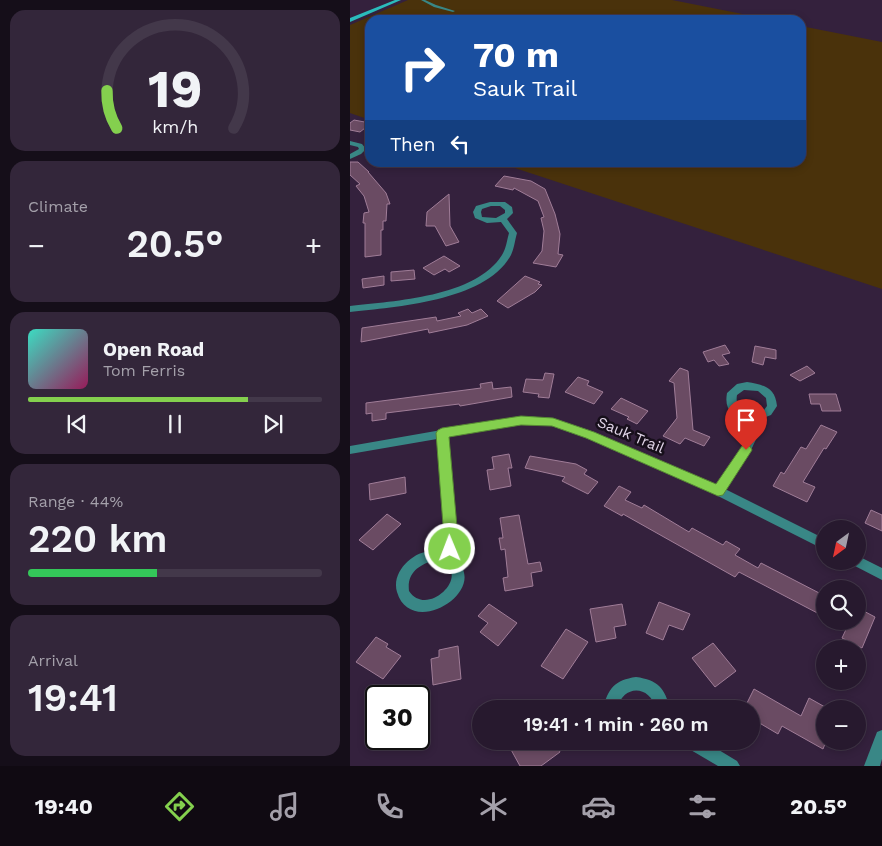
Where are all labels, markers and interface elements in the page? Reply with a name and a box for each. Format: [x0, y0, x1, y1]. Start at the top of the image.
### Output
text: 70 m [473, 34, 559, 76]
icon: right [390, 35, 455, 100]
text: 19 [148, 59, 202, 120]
text: Sauk Trail [473, 76, 577, 101]
text: km/h [152, 116, 198, 137]
icon: left [446, 130, 474, 158]
text: Then [390, 133, 436, 156]
text: Climate [28, 197, 88, 216]
text: 20.5° [126, 222, 224, 266]
text: − [28, 229, 45, 262]
text: + [305, 229, 322, 262]
text: Open Road [103, 338, 204, 361]
text: Tom Ferris [103, 361, 185, 380]
pin [725, 399, 767, 450]
icon: arrive [732, 406, 760, 434]
icon: previous [63, 410, 91, 438]
icon: pause [161, 410, 189, 438]
icon: next [259, 410, 287, 438]
street label: Sauk Trail [595, 413, 668, 457]
text: Range · 44% [28, 492, 123, 511]
text: 220 km [28, 517, 168, 561]
north arrow [816, 520, 866, 570]
map controls [816, 520, 866, 750]
position arrow [423, 522, 475, 574]
button: search [816, 580, 866, 630]
button: + [816, 640, 866, 690]
text: Arrival [28, 651, 78, 670]
text: 19:41 [28, 676, 118, 720]
speed limit sign: 30 [365, 685, 430, 750]
button: − [816, 700, 866, 750]
text: 19:41 · 1 min · 260 m [523, 713, 709, 736]
icon: directions [162, 789, 197, 824]
icon: music [267, 789, 302, 824]
icon: phone [372, 789, 407, 824]
icon: climate [476, 789, 511, 824]
icon: car [581, 789, 616, 824]
icon: filters [685, 789, 720, 824]
text: 19:40 [35, 794, 93, 819]
text: 20.5° [790, 794, 847, 819]

